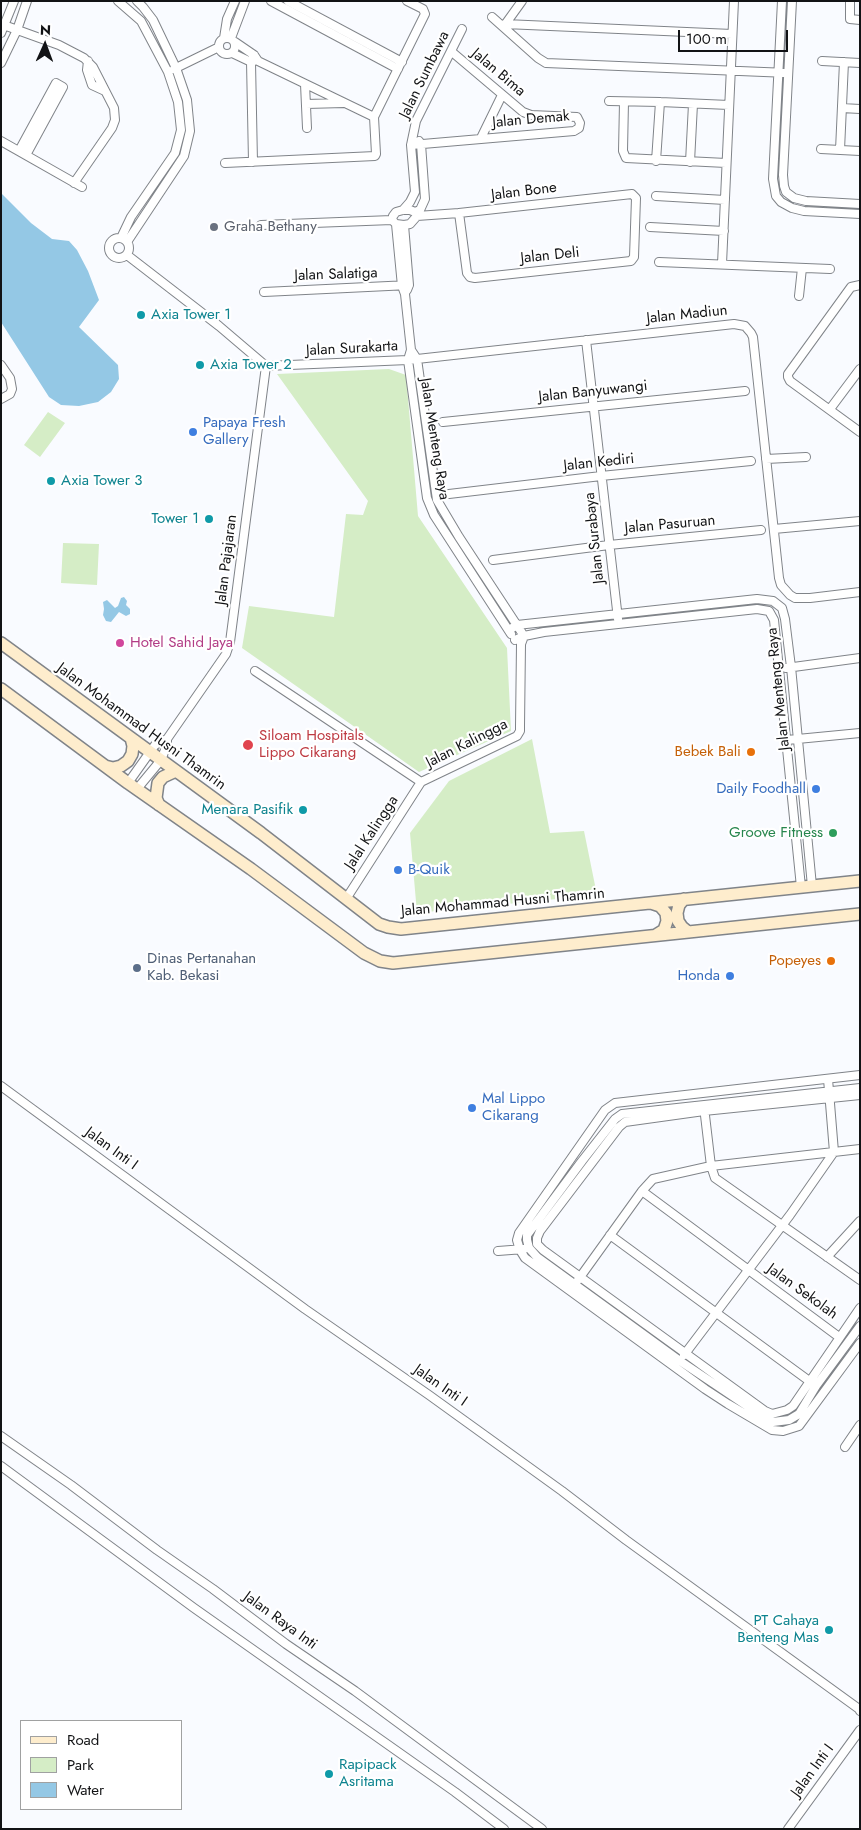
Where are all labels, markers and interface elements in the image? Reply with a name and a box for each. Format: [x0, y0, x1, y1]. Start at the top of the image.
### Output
north arrow [20, 20, 70, 70]
text: N [40, 20, 51, 40]
scale bar [681, 20, 791, 52]
street label: Jalan Sumbawa [396, 28, 454, 122]
text: 100 m [686, 28, 727, 50]
street label: Jalan Bima [467, 45, 529, 101]
street label: Jalan Demak [492, 108, 570, 132]
street label: Jalan Bone [490, 179, 558, 205]
place label: Graha Bethany [224, 218, 317, 236]
marker: Graha Bethany [208, 221, 220, 233]
street label: Jalan Deli [520, 244, 580, 268]
street label: Jalan Salatiga [294, 265, 378, 285]
street label: Jalan Madiun [646, 302, 728, 328]
place label: Axia Tower 1 [151, 306, 231, 324]
marker: Axia Tower 1 [135, 309, 147, 321]
street label: Jalan Surakarta [306, 338, 398, 360]
place label: Axia Tower 2 [210, 356, 292, 374]
marker: Axia Tower 2 [194, 359, 206, 371]
street label: Jalan Menteng Raya [415, 377, 453, 501]
street label: Jalan Banyuwangi [538, 377, 648, 407]
place label: Papaya Fresh Gallery [203, 414, 286, 449]
marker: Papaya Fresh Gallery [187, 426, 199, 438]
street label: Jalan Kediri [563, 450, 635, 476]
place label: Axia Tower 3 [61, 472, 143, 490]
marker: Axia Tower 3 [45, 475, 57, 487]
street label: Jalan Surabaya [581, 491, 609, 585]
place label: Tower 1 [151, 510, 199, 528]
street label: Jalan Pasuruan [624, 512, 716, 538]
marker: Tower 1 [203, 513, 215, 525]
street label: Jalan Pajajaran [213, 514, 241, 606]
street label: Jalan Menteng Raya [764, 627, 794, 751]
place label: Hotel Sahid Jaya [130, 634, 233, 652]
marker: Hotel Sahid Jaya [114, 637, 126, 649]
street label: Jalan Mohammad Husni Thamrin [53, 660, 229, 794]
street label: Jalan Kalingga [423, 716, 511, 772]
place label: Siloam Hospitals Lippo Cikarang [259, 727, 364, 762]
marker: Siloam Hospitals Lippo Cikarang [241, 738, 255, 752]
place label: Bebek Bali [675, 743, 741, 761]
marker: Bebek Bali [745, 746, 757, 758]
place label: Daily Foodhall [716, 780, 806, 798]
marker: Daily Foodhall [810, 783, 822, 795]
street label: Jalal Kalingga [341, 793, 403, 873]
place label: Menara Pasifik [201, 801, 293, 819]
marker: Menara Pasifik [297, 804, 309, 816]
place label: Groove Fitness [729, 824, 823, 842]
marker: Groove Fitness [827, 827, 839, 839]
place label: B-Quik [408, 861, 450, 879]
marker: B-Quik [392, 864, 404, 876]
street label: Jalan Mohammad Husni Thamrin [400, 885, 606, 921]
place label: Dinas Pertanahan Kab. Bekasi [147, 950, 256, 985]
place label: Popeyes [769, 952, 821, 970]
marker: Popeyes [825, 955, 837, 967]
marker: Dinas Pertanahan Kab. Bekasi [131, 962, 143, 974]
place label: Honda [677, 967, 720, 985]
marker: Honda [724, 970, 736, 982]
place label: Mal Lippo Cikarang [482, 1090, 545, 1125]
marker: Mal Lippo Cikarang [466, 1102, 478, 1114]
street label: Jalan Inti I [81, 1124, 141, 1174]
street label: Jalan Sekolah [763, 1260, 841, 1324]
street label: Jalan Inti I [410, 1361, 470, 1411]
street label: Jalan Raya Inti [240, 1588, 320, 1654]
place label: PT Cahaya Benteng Mas [737, 1612, 819, 1647]
marker: PT Cahaya Benteng Mas [823, 1624, 835, 1636]
legend [20, 1720, 182, 1810]
text: Road [67, 1729, 99, 1751]
street label: Jalan Inti I [788, 1741, 838, 1801]
text: Park [67, 1754, 94, 1776]
place label: Rapipack Asritama [339, 1756, 397, 1791]
marker: Rapipack Asritama [323, 1768, 335, 1780]
text: Water [67, 1779, 104, 1801]

